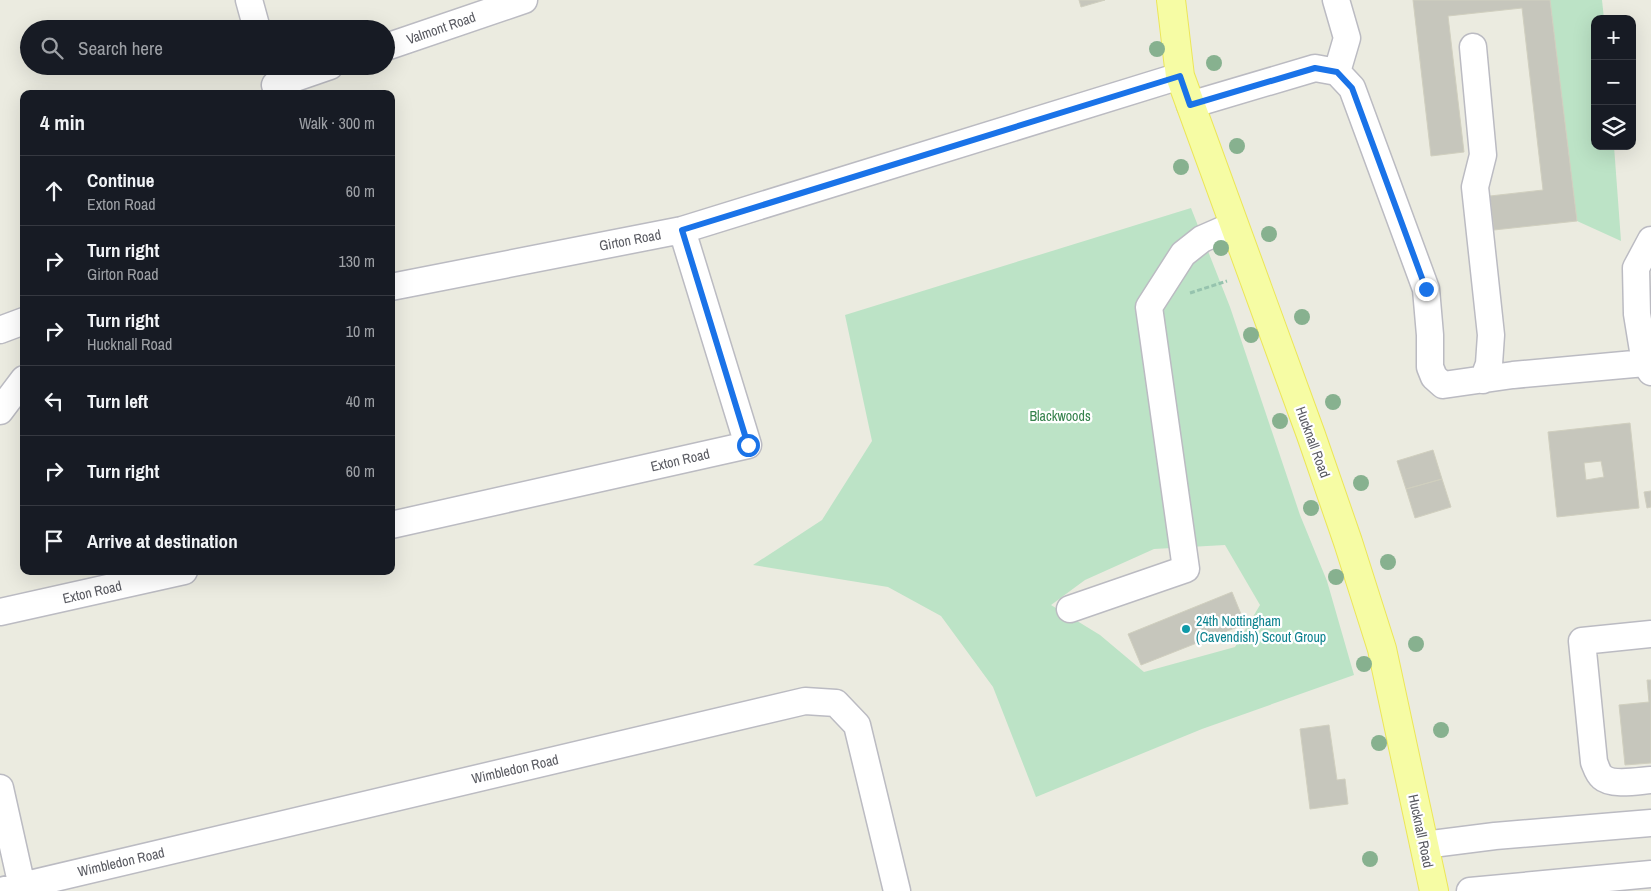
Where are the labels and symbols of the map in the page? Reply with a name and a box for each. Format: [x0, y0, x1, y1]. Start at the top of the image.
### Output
street label: Valmont Road [404, 8, 478, 48]
street label: Girton Road [598, 225, 662, 255]
route end [1415, 278, 1438, 301]
street label: Hucknall Road [1292, 404, 1334, 480]
park label: Blackwoods [1029, 407, 1091, 425]
route start [737, 434, 760, 457]
street label: Exton Road [649, 444, 711, 476]
street label: Exton Road [61, 576, 123, 608]
place label: 24th Nottingham (Cavendish) Scout Group [1196, 612, 1326, 646]
marker: 24th Nottingham (Cavendish) Scout Group [1180, 623, 1192, 635]
street label: Wimbledon Road [470, 750, 560, 788]
street label: Hucknall Road [1404, 793, 1438, 869]
street label: Wimbledon Road [76, 843, 166, 881]

